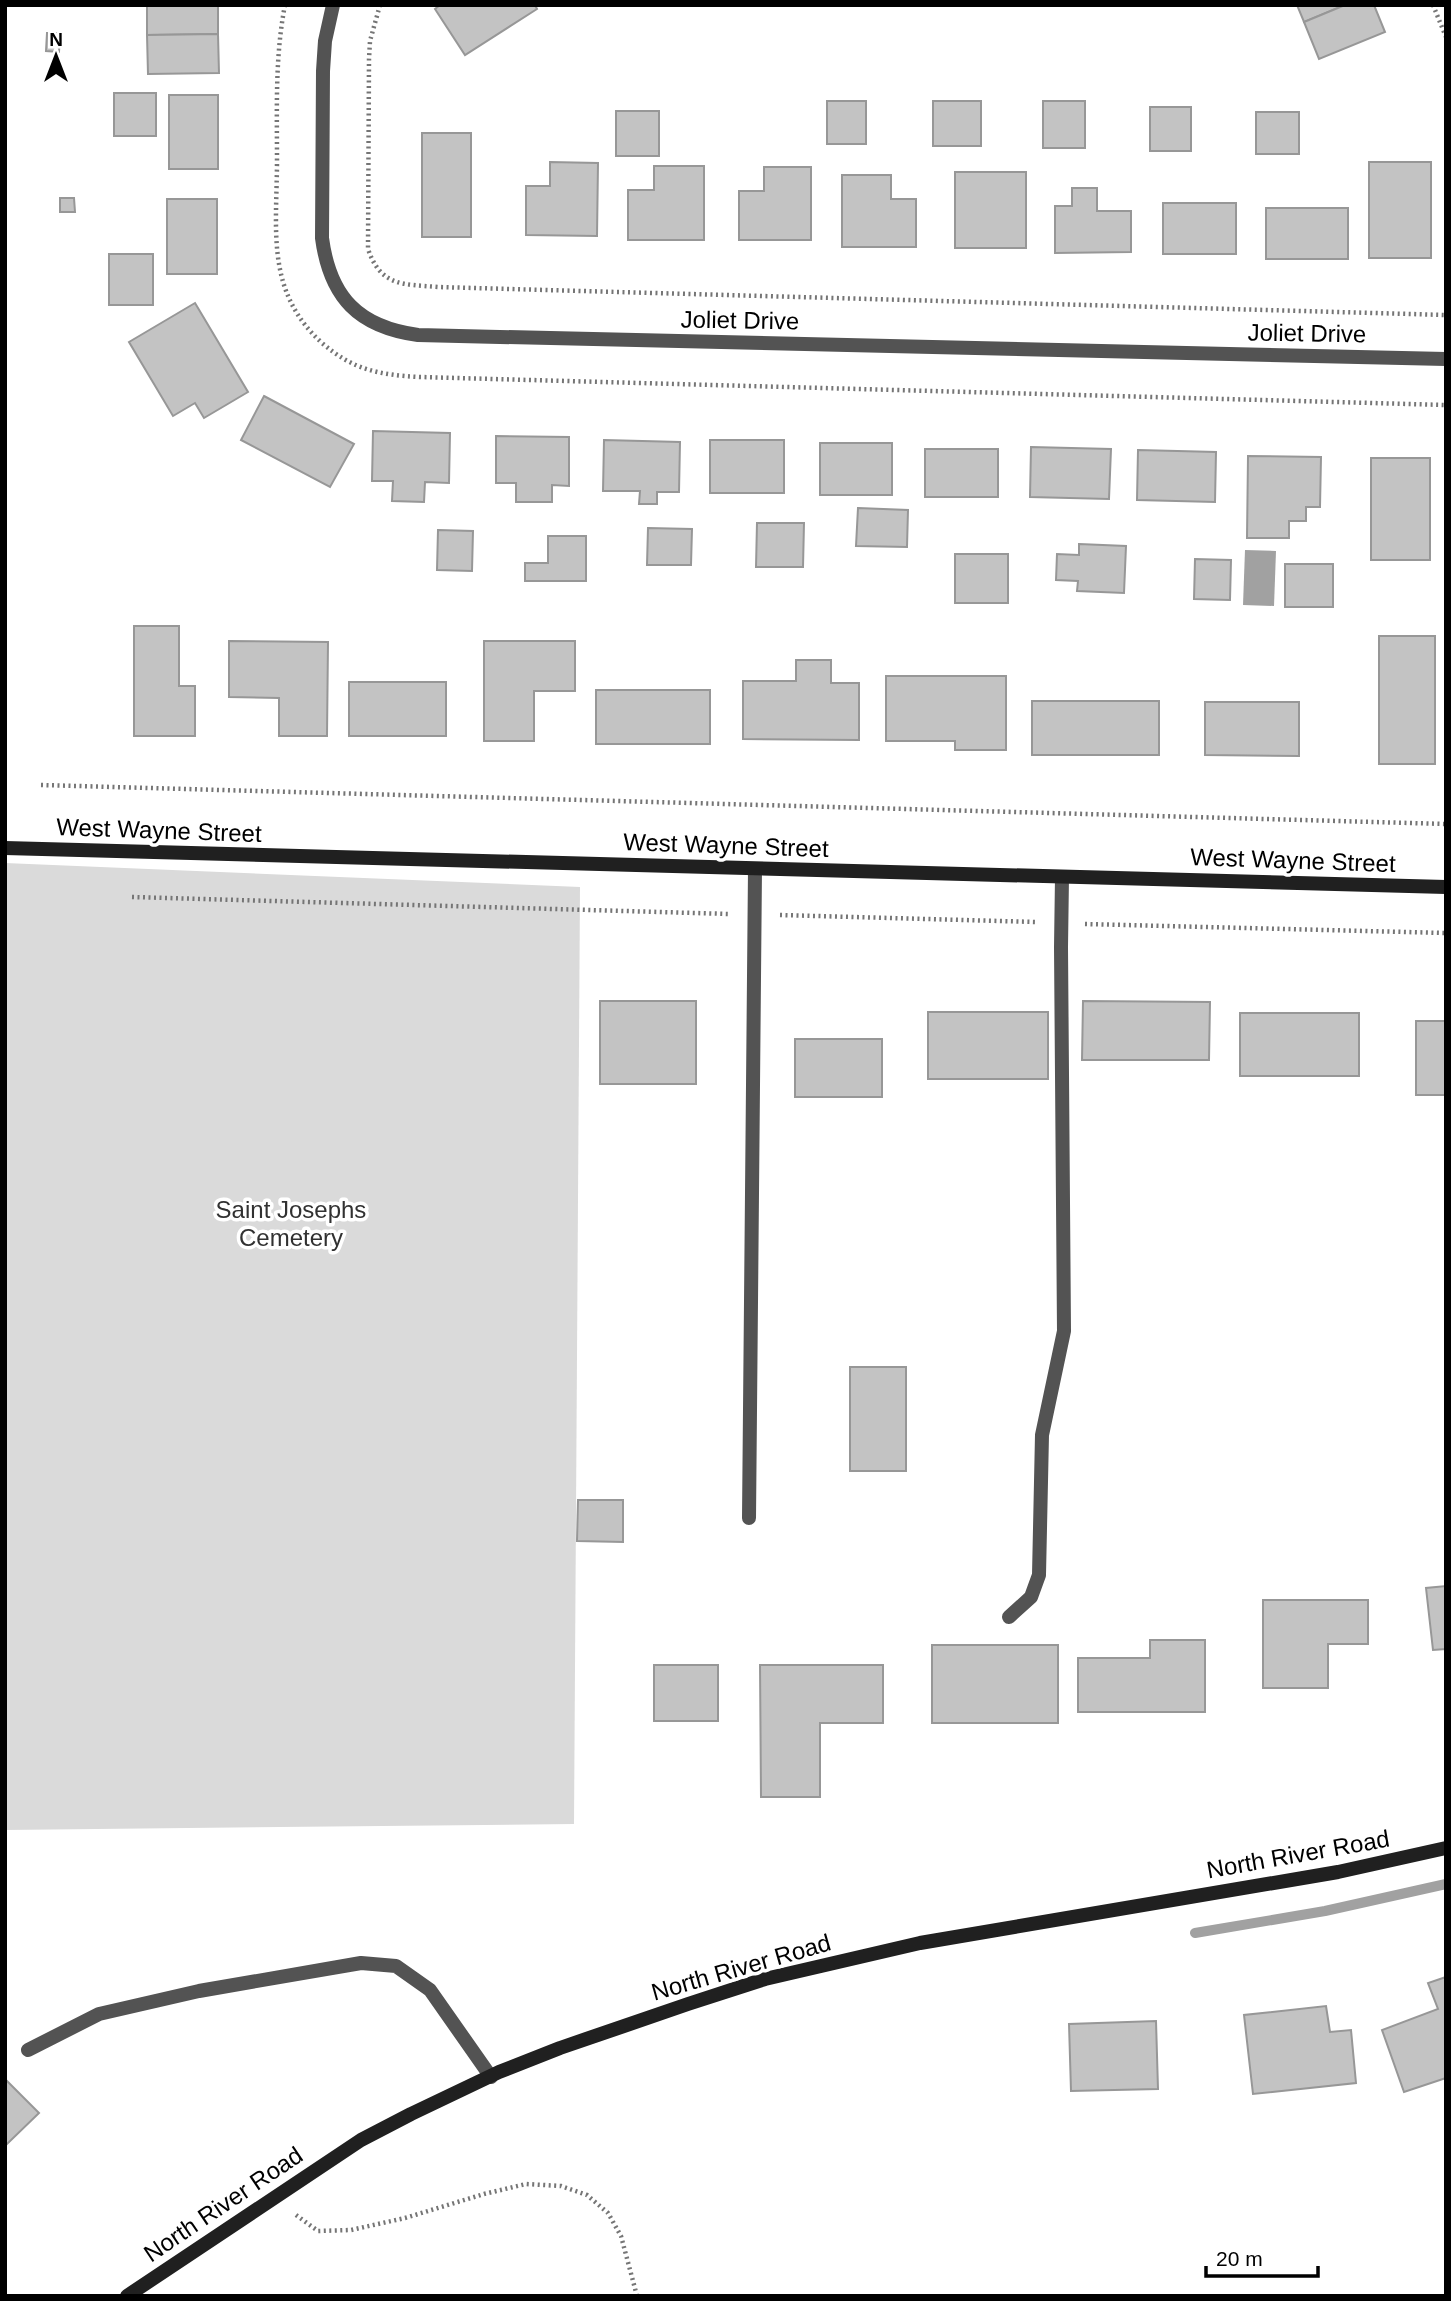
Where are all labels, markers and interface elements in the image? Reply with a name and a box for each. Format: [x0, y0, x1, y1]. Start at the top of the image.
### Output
north arrow [21, 21, 91, 91]
text: N [49, 29, 63, 50]
street label: Joliet Drive [680, 305, 800, 335]
street label: Joliet Drive [1247, 318, 1367, 348]
street label: West Wayne Street [56, 813, 262, 847]
street label: West Wayne Street [623, 828, 829, 862]
street label: West Wayne Street [1190, 843, 1396, 877]
park label: Saint Josephs Cemetery [216, 1196, 366, 1251]
street label: North River Road [1204, 1825, 1392, 1883]
street label: North River Road [648, 1928, 834, 2006]
street label: North River Road [139, 2141, 307, 2267]
scale bar [1206, 2234, 1318, 2278]
text: 20 m [1216, 2247, 1263, 2270]

